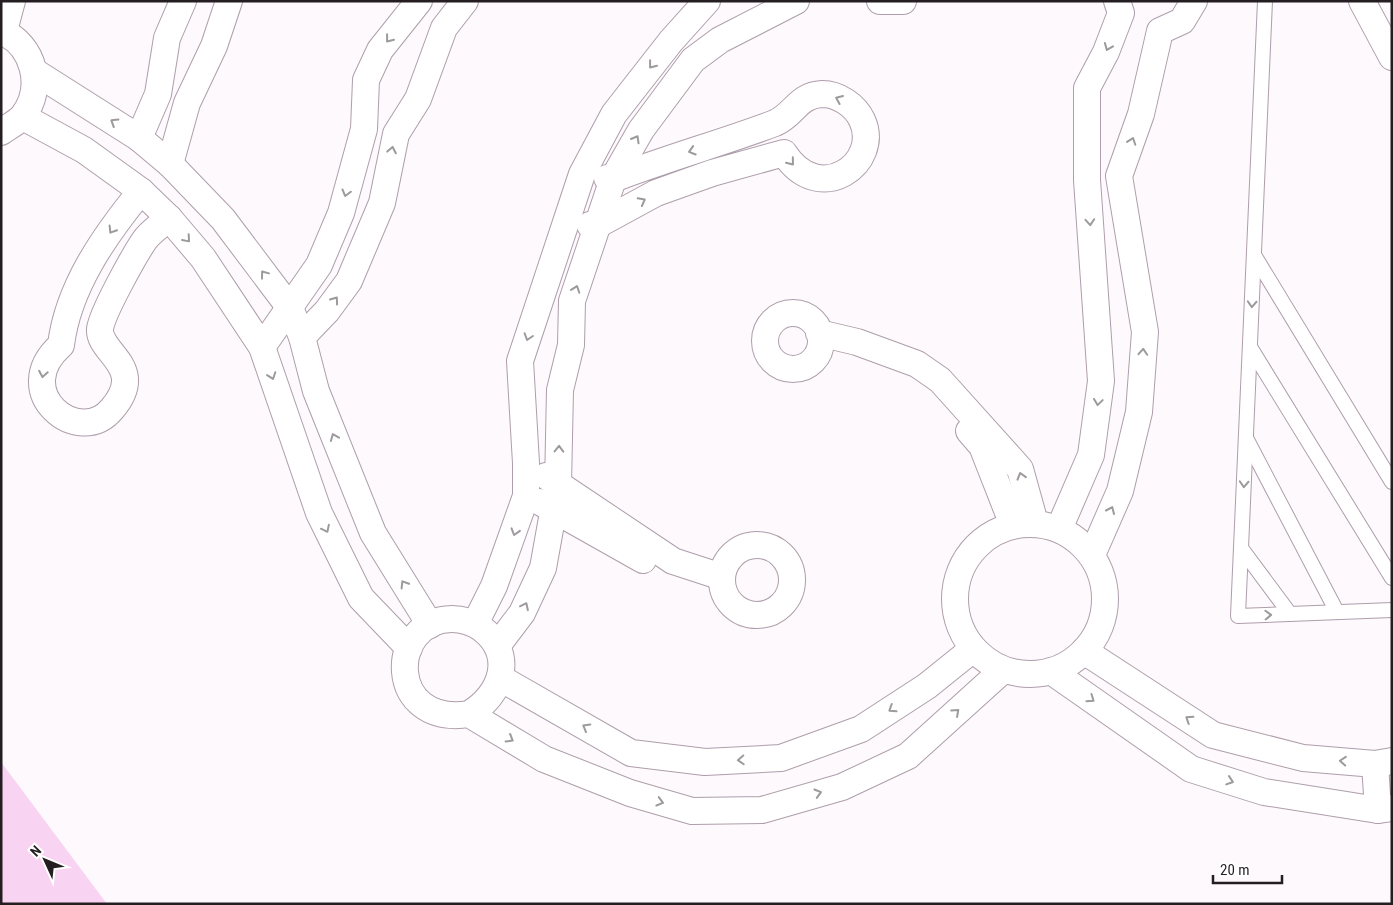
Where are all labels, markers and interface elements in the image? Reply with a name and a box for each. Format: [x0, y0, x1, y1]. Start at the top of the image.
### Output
one-way arrow [386, 33, 395, 43]
one-way arrow [1103, 42, 1114, 51]
one-way arrow [650, 59, 658, 68]
one-way arrow [835, 95, 844, 106]
one-way arrow [111, 119, 120, 129]
one-way arrow [630, 135, 640, 144]
one-way arrow [1126, 137, 1136, 146]
one-way arrow [689, 145, 697, 155]
one-way arrow [387, 146, 397, 155]
one-way arrow [785, 157, 794, 166]
one-way arrow [342, 189, 352, 197]
one-way arrow [636, 197, 645, 207]
one-way arrow [1084, 218, 1095, 226]
one-way arrow [108, 224, 118, 233]
one-way arrow [181, 233, 190, 242]
one-way arrow [262, 271, 270, 280]
one-way arrow [570, 285, 580, 294]
one-way arrow [329, 297, 338, 306]
one-way arrow [1246, 300, 1257, 308]
one-way arrow [524, 333, 534, 341]
one-way arrow [1138, 348, 1149, 356]
one-way arrow [38, 370, 49, 378]
one-way arrow [266, 371, 276, 380]
one-way arrow [1093, 398, 1104, 406]
one-way arrow [330, 434, 340, 442]
one-way arrow [554, 445, 564, 453]
one-way arrow [1017, 472, 1027, 481]
one-way arrow [1238, 480, 1249, 488]
one-way arrow [1105, 506, 1116, 515]
one-way arrow [320, 524, 331, 533]
one-way arrow [510, 527, 520, 535]
one-way arrow [401, 580, 410, 589]
one-way arrow [519, 603, 529, 612]
one-way arrow [1264, 610, 1272, 620]
one-way arrow [1085, 693, 1095, 702]
one-way arrow [888, 702, 897, 712]
one-way arrow [951, 709, 960, 718]
one-way arrow [1185, 716, 1194, 726]
one-way arrow [582, 723, 591, 733]
one-way arrow [505, 733, 514, 743]
one-way arrow [736, 755, 744, 766]
one-way arrow [1339, 756, 1347, 767]
one-way arrow [1225, 776, 1233, 786]
one-way arrow [814, 789, 822, 799]
one-way arrow [655, 796, 663, 806]
north arrow [20, 835, 70, 885]
text: N [27, 842, 44, 860]
scale bar [1213, 852, 1282, 884]
text: 20 m [1220, 861, 1250, 879]

